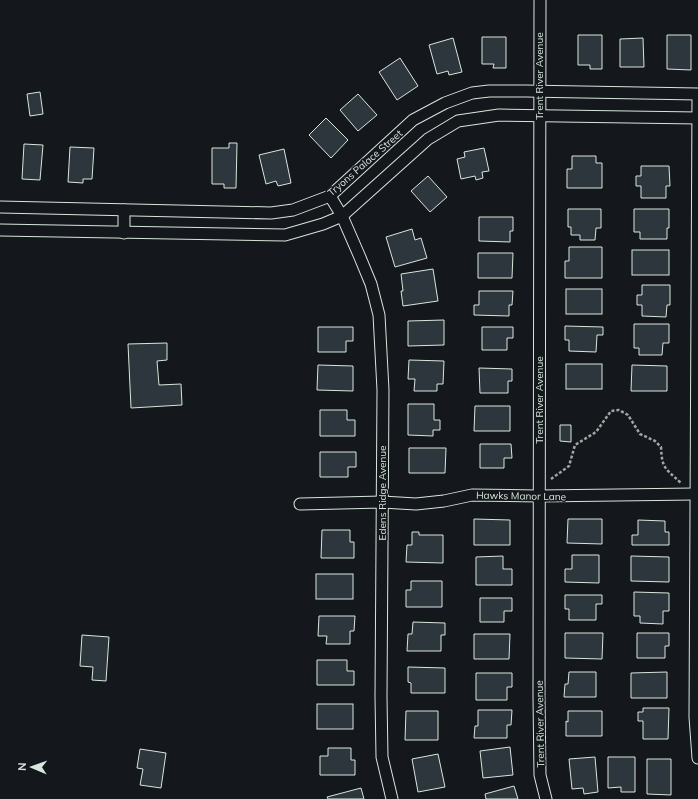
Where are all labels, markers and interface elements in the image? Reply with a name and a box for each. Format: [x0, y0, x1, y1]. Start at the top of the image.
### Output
street label: Trent River Avenue [533, 32, 546, 120]
street label: Tryons Palace Street [325, 127, 405, 199]
street label: Trent River Avenue [533, 356, 546, 444]
street label: Edens Ridge Avenue [376, 446, 389, 540]
street label: Hawks Manor Lane [476, 489, 566, 503]
street label: Trent River Avenue [533, 680, 547, 768]
north arrow [12, 747, 52, 787]
text: N [15, 762, 29, 771]

